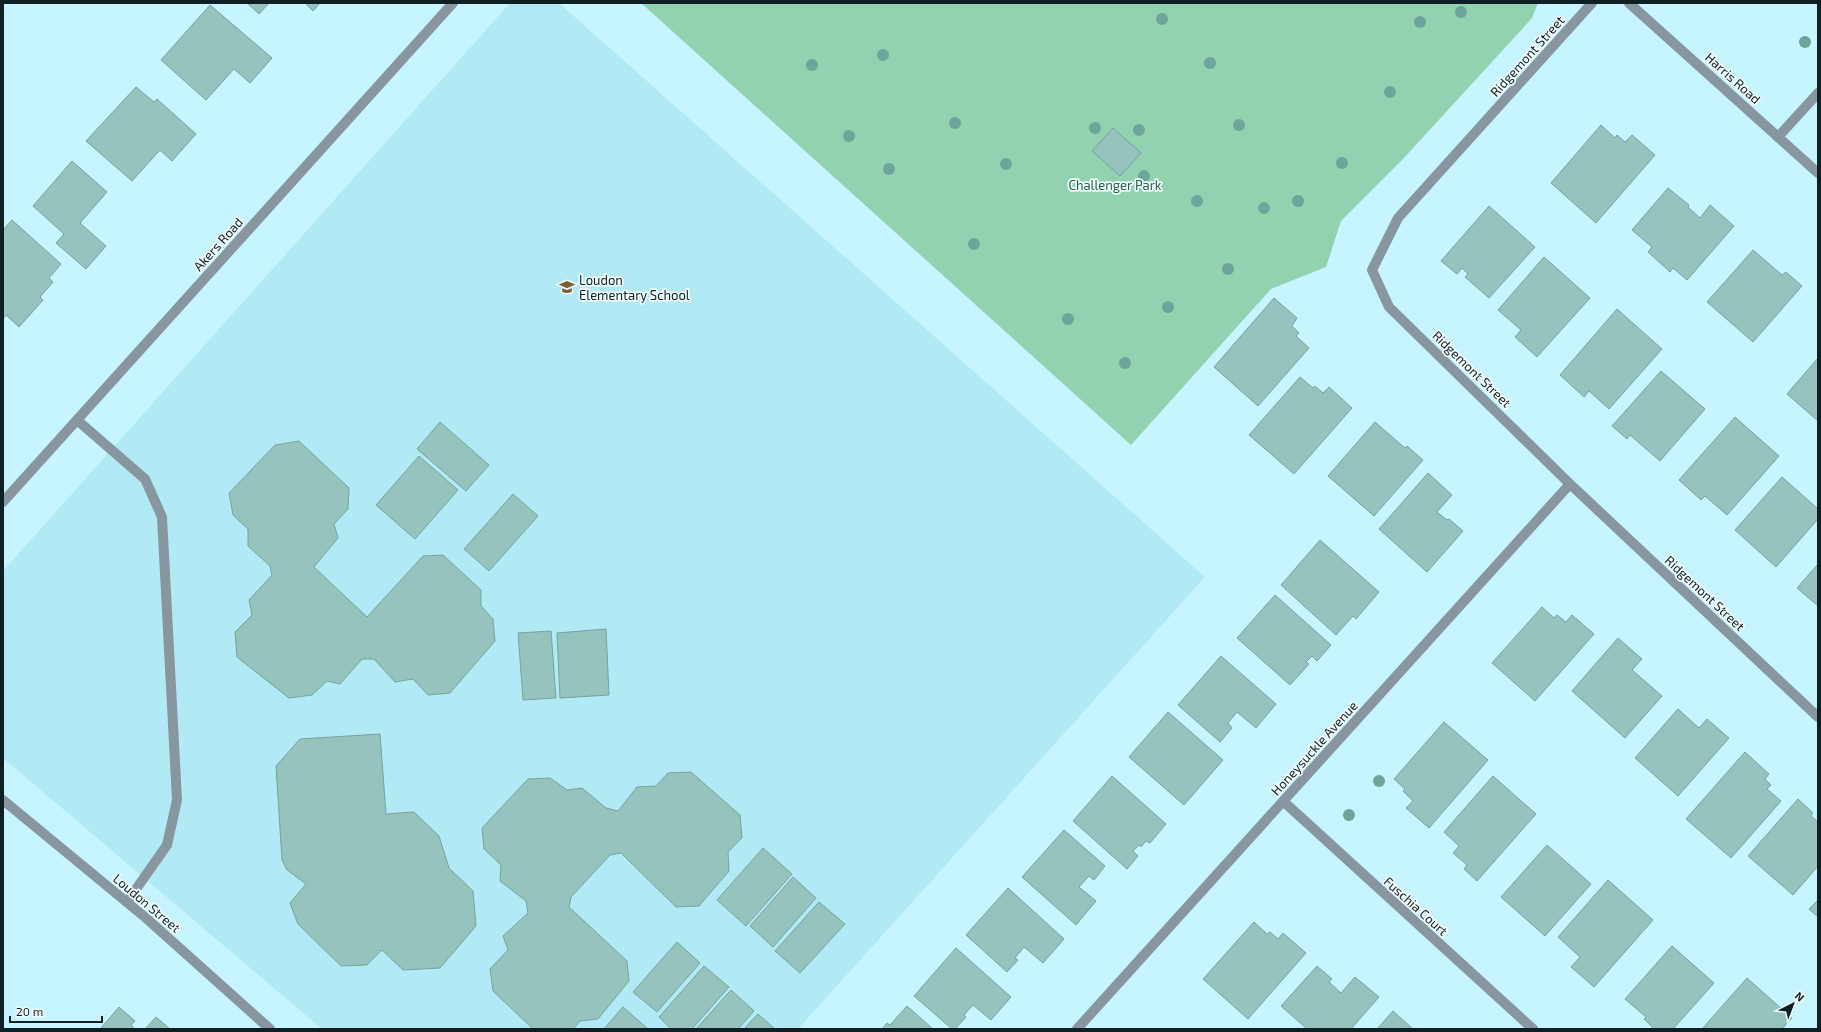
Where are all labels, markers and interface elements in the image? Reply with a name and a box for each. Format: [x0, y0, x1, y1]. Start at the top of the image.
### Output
street label: Ridgemont Street [1487, 12, 1567, 100]
street label: Harris Road [1702, 49, 1764, 107]
park label: Challenger Park [1069, 177, 1162, 193]
street label: Akers Road [190, 214, 246, 274]
place label: Loudon Elementary School [579, 272, 690, 303]
school or university icon: Loudon Elementary School [558, 278, 576, 296]
street label: Ridgemont Street [1429, 327, 1515, 411]
street label: Ridgemont Street [1662, 552, 1748, 634]
street label: Honeysuckle Avenue [1267, 698, 1361, 798]
street label: Loudon Street [110, 870, 184, 936]
street label: Fuschia Court [1381, 873, 1451, 939]
north arrow [1773, 984, 1813, 1024]
text: N [1793, 989, 1807, 1004]
scale bar [10, 998, 102, 1024]
text: 20 m [16, 1004, 43, 1018]

